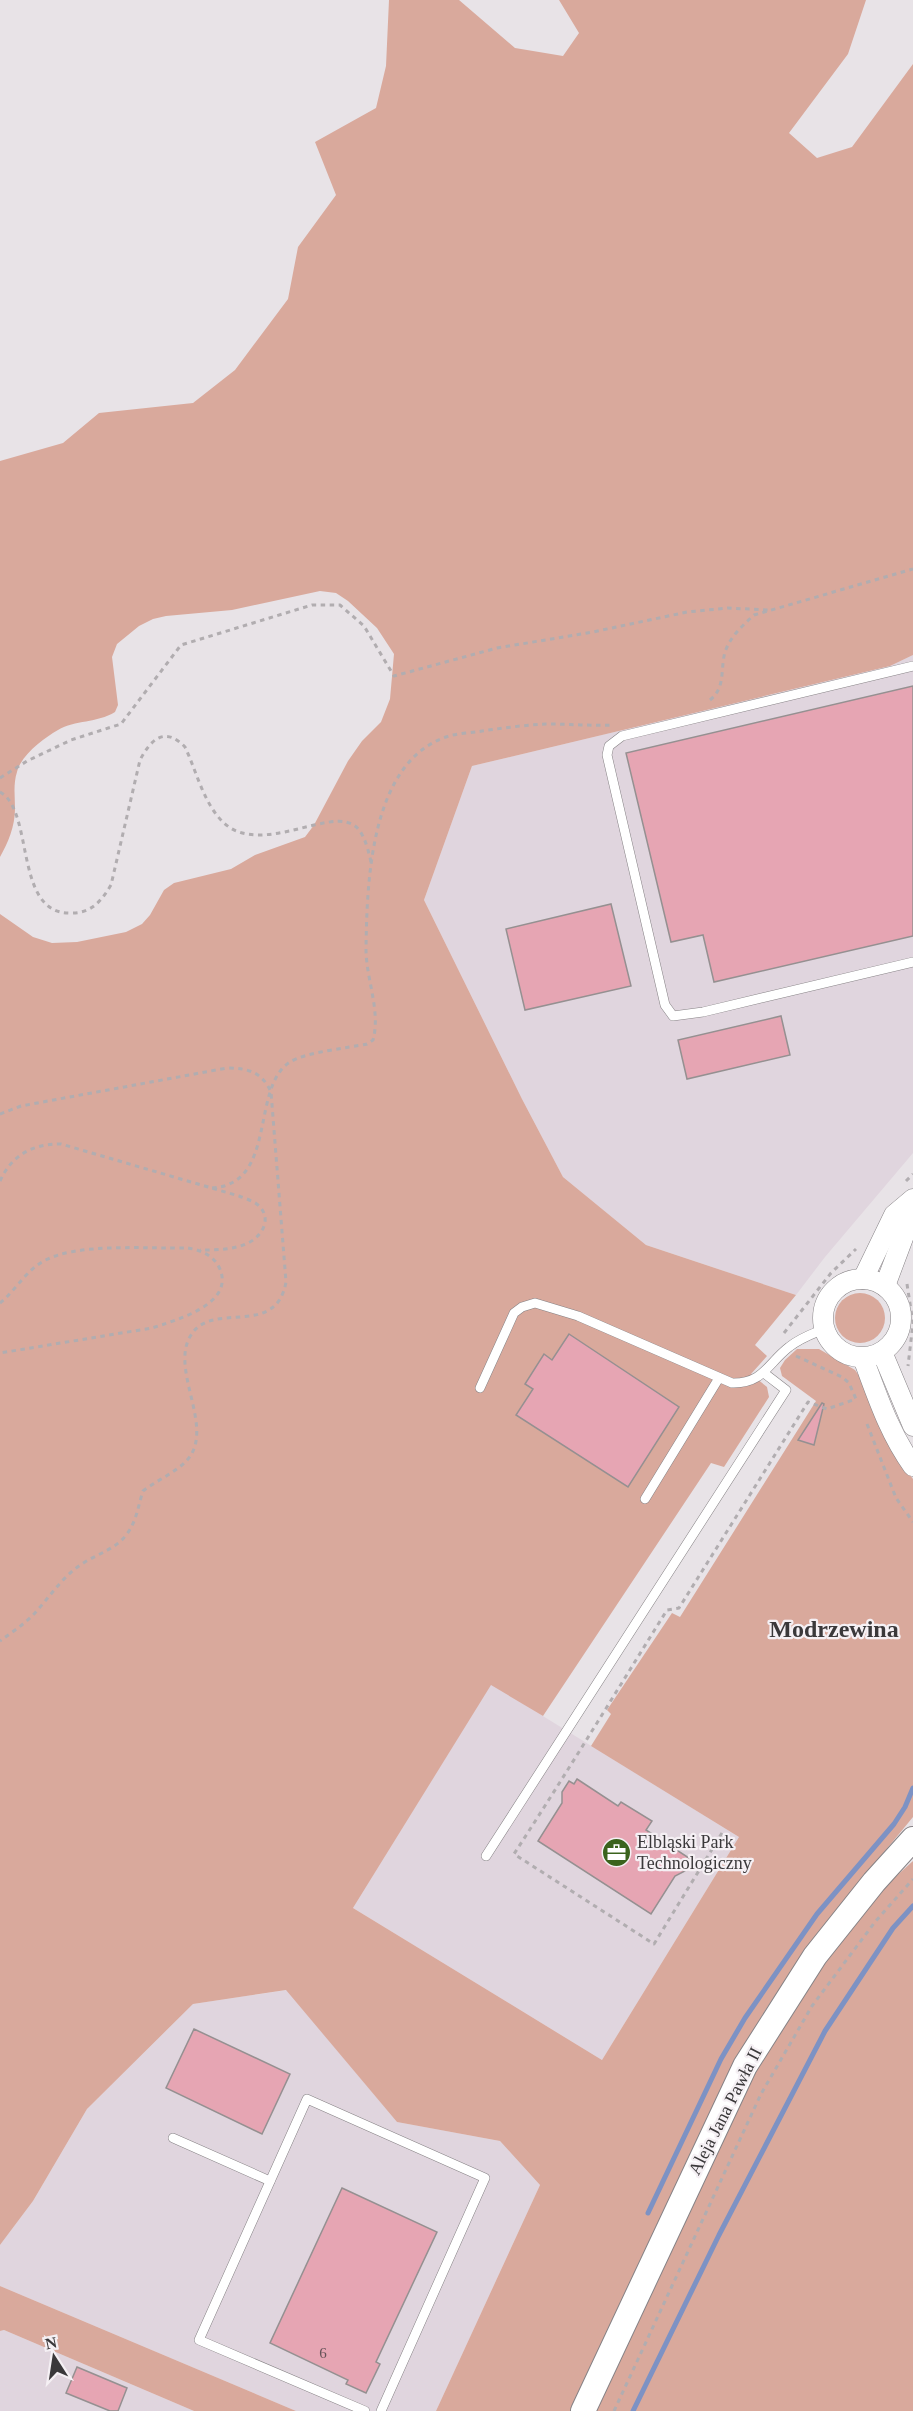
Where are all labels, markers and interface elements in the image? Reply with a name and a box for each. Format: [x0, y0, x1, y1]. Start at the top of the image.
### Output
district label: Modrzewina [769, 1616, 899, 1642]
place label: Elbląski Park Technologiczny [637, 1832, 752, 1873]
office icon: Elbląski Park Technologiczny [600, 1836, 632, 1868]
street label: Aleja Jana Pawła II [684, 2044, 766, 2178]
north arrow [24, 2327, 84, 2387]
text: N [44, 2333, 59, 2352]
house number: 6 [319, 2345, 327, 2361]

